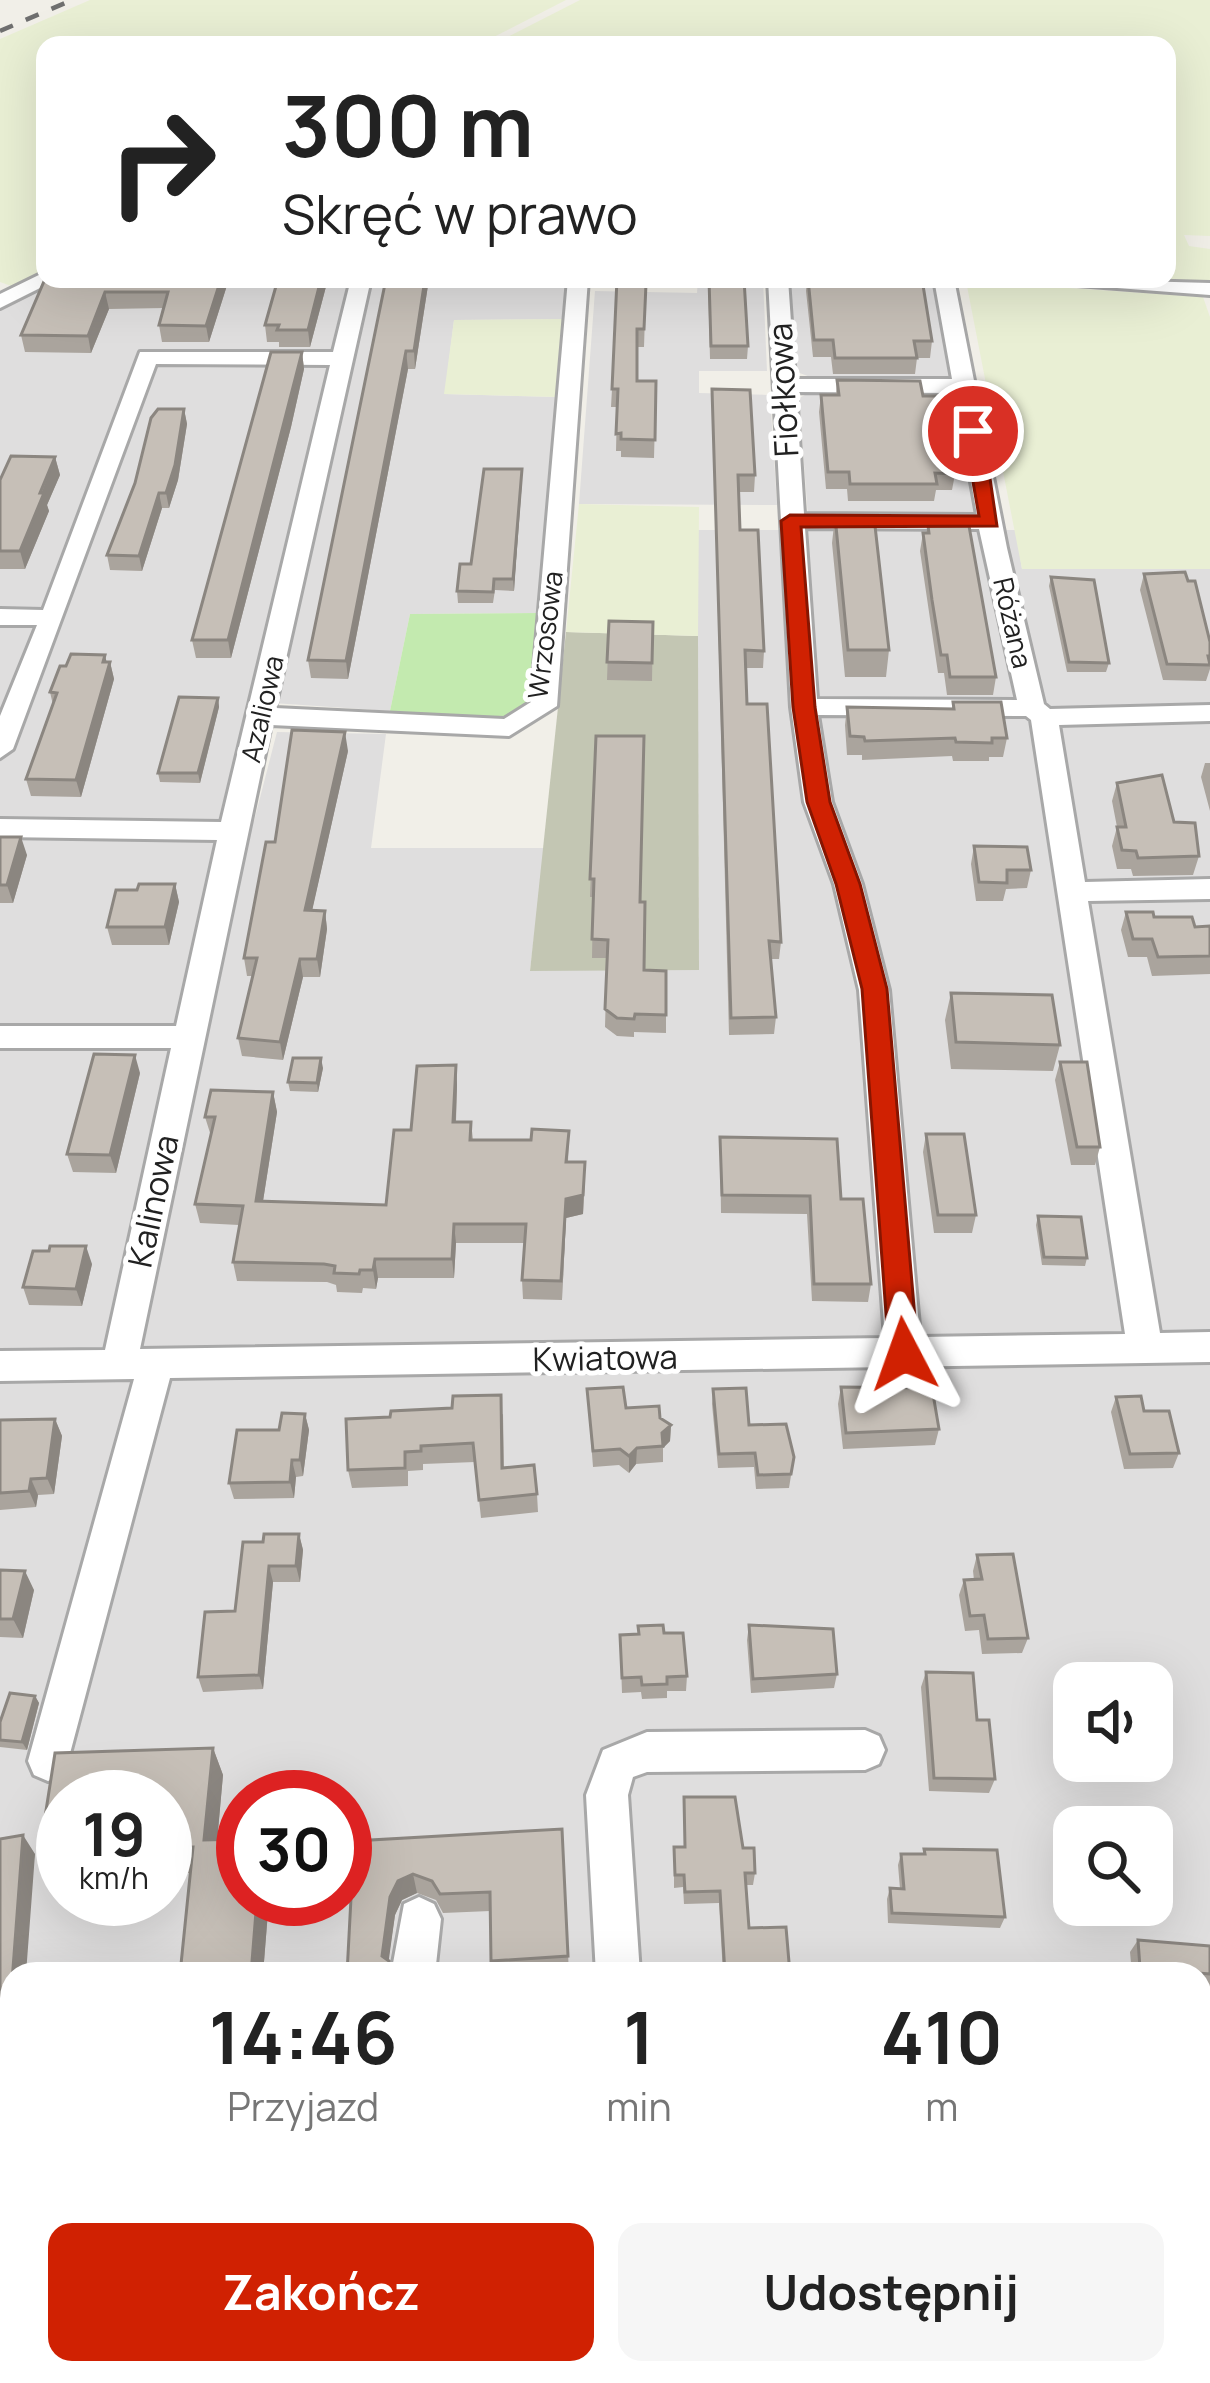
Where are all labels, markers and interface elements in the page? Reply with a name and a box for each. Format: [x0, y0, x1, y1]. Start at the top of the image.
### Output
text: 300 m [282, 67, 534, 182]
icon: right [84, 84, 240, 240]
text: Skręć w prawo [282, 176, 638, 250]
street label: Fiołkowa [757, 322, 808, 458]
pin [922, 380, 1024, 482]
icon: arrive [940, 398, 1006, 464]
street label: Wrzosowa [518, 569, 571, 701]
street label: Różana [985, 574, 1042, 672]
street label: Azaliowa [231, 652, 292, 766]
street label: Kalinowa [117, 1131, 188, 1271]
position arrow [841, 1291, 967, 1417]
street label: Kwiatowa [532, 1334, 678, 1381]
map controls [1053, 1662, 1173, 1926]
button: sound [1053, 1662, 1173, 1782]
speed limit sign: 30 [216, 1770, 372, 1926]
text: 19 [82, 1792, 146, 1874]
button: search [1053, 1806, 1173, 1926]
text: km/h [79, 1857, 149, 1898]
text: 14:46 [209, 1987, 397, 2086]
text: 1 [623, 1987, 655, 2086]
text: 410 [880, 1987, 1003, 2086]
text: Przyjazd [227, 2079, 379, 2133]
text: min [606, 2079, 672, 2133]
text: m [925, 2079, 958, 2133]
button: Zakończ [48, 2223, 594, 2361]
button: Udostępnij [618, 2223, 1164, 2361]

